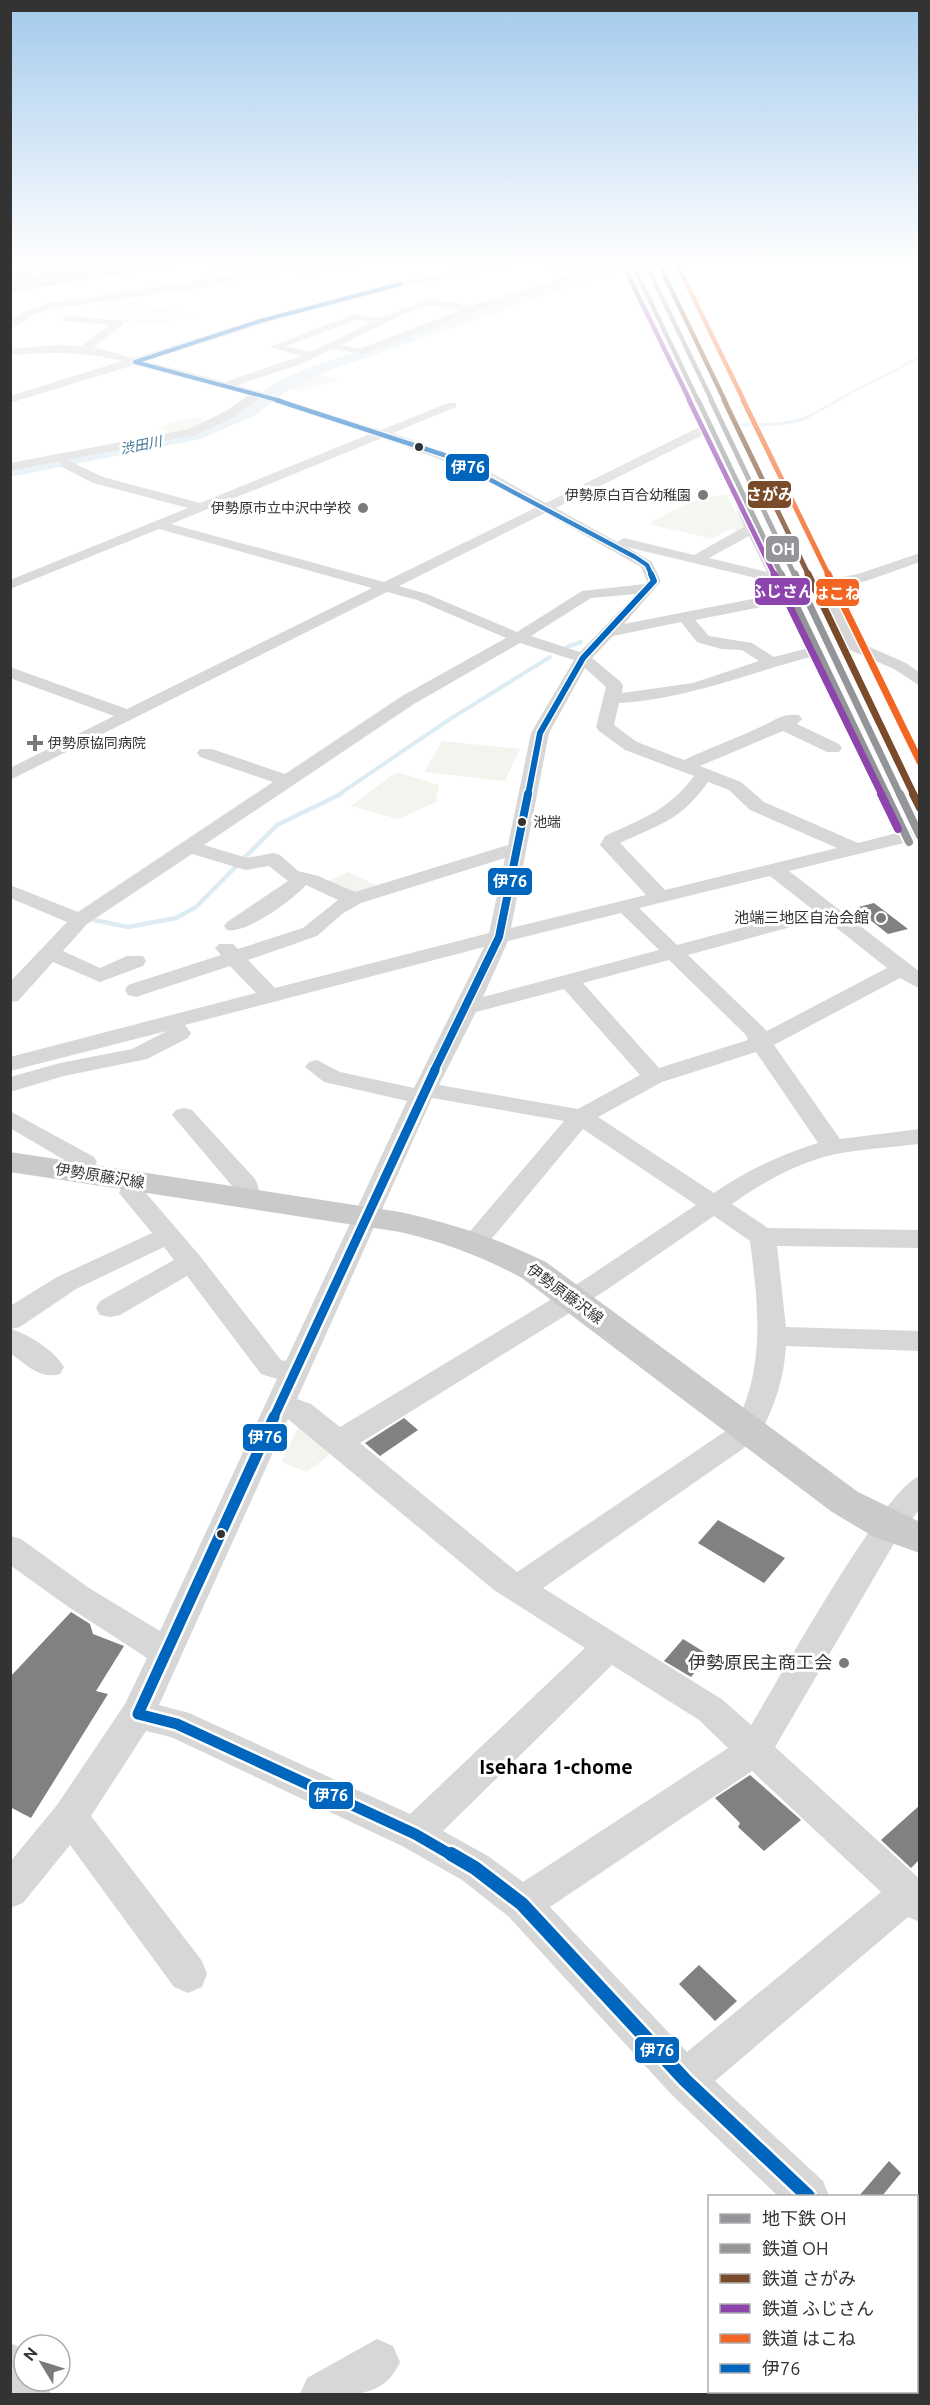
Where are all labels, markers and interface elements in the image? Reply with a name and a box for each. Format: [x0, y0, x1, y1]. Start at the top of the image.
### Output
water label: 渋田川 [119, 433, 165, 457]
unlabelled marker [413, 441, 425, 453]
line badge: 伊76 [445, 453, 490, 482]
text: 伊76 [450, 458, 485, 476]
line badge: さがみ [747, 480, 792, 509]
text: さがみ [746, 485, 794, 503]
place label: 伊勢原白百合幼稚園 [565, 487, 691, 503]
marker: 伊勢原白百合幼稚園 [696, 488, 710, 502]
place label: 伊勢原市立中沢中学校 [211, 500, 351, 516]
marker: 伊勢原市立中沢中学校 [356, 501, 370, 515]
line badge: OH [765, 535, 800, 563]
text: OH [771, 540, 795, 558]
line badge: ふじさん [754, 577, 811, 606]
line badge: はこね [815, 578, 860, 607]
text: ふじさん [750, 582, 814, 600]
text: はこね [813, 584, 861, 602]
marker: 伊勢原協同病院 [26, 734, 44, 752]
place label: 伊勢原協同病院 [48, 735, 146, 751]
place label: 池端 [533, 814, 561, 830]
marker: 池端 [516, 816, 528, 828]
line badge: 伊76 [487, 867, 533, 896]
text: 伊76 [492, 872, 527, 890]
place label: 池端三地区自治会館 [734, 909, 869, 926]
marker: 池端三地区自治会館 [874, 911, 888, 925]
street label: 伊勢原藤沢線 [54, 1160, 146, 1191]
street label: 伊勢原藤沢線 [524, 1260, 607, 1327]
line badge: 伊76 [242, 1423, 288, 1452]
text: 伊76 [247, 1428, 282, 1446]
unlabelled marker [215, 1528, 227, 1540]
place label: 伊勢原民主商工会 [688, 1652, 832, 1672]
marker: 伊勢原民主商工会 [837, 1656, 851, 1670]
district label: Isehara 1-chome [479, 1755, 633, 1778]
line badge: 伊76 [308, 1781, 354, 1810]
text: 伊76 [313, 1786, 348, 1804]
line badge: 伊76 [634, 2036, 680, 2064]
text: 伊76 [639, 2041, 674, 2059]
legend [708, 2195, 918, 2393]
text: 地下鉄 OH [762, 2208, 847, 2228]
text: 鉄道 OH [762, 2238, 829, 2258]
text: 鉄道 さがみ [762, 2268, 856, 2288]
text: 鉄道 ふじさん [762, 2298, 874, 2318]
text: 鉄道 はこね [762, 2328, 856, 2348]
north arrow [12, 2333, 72, 2393]
text: N [19, 2344, 41, 2364]
text: 伊76 [762, 2358, 800, 2378]

